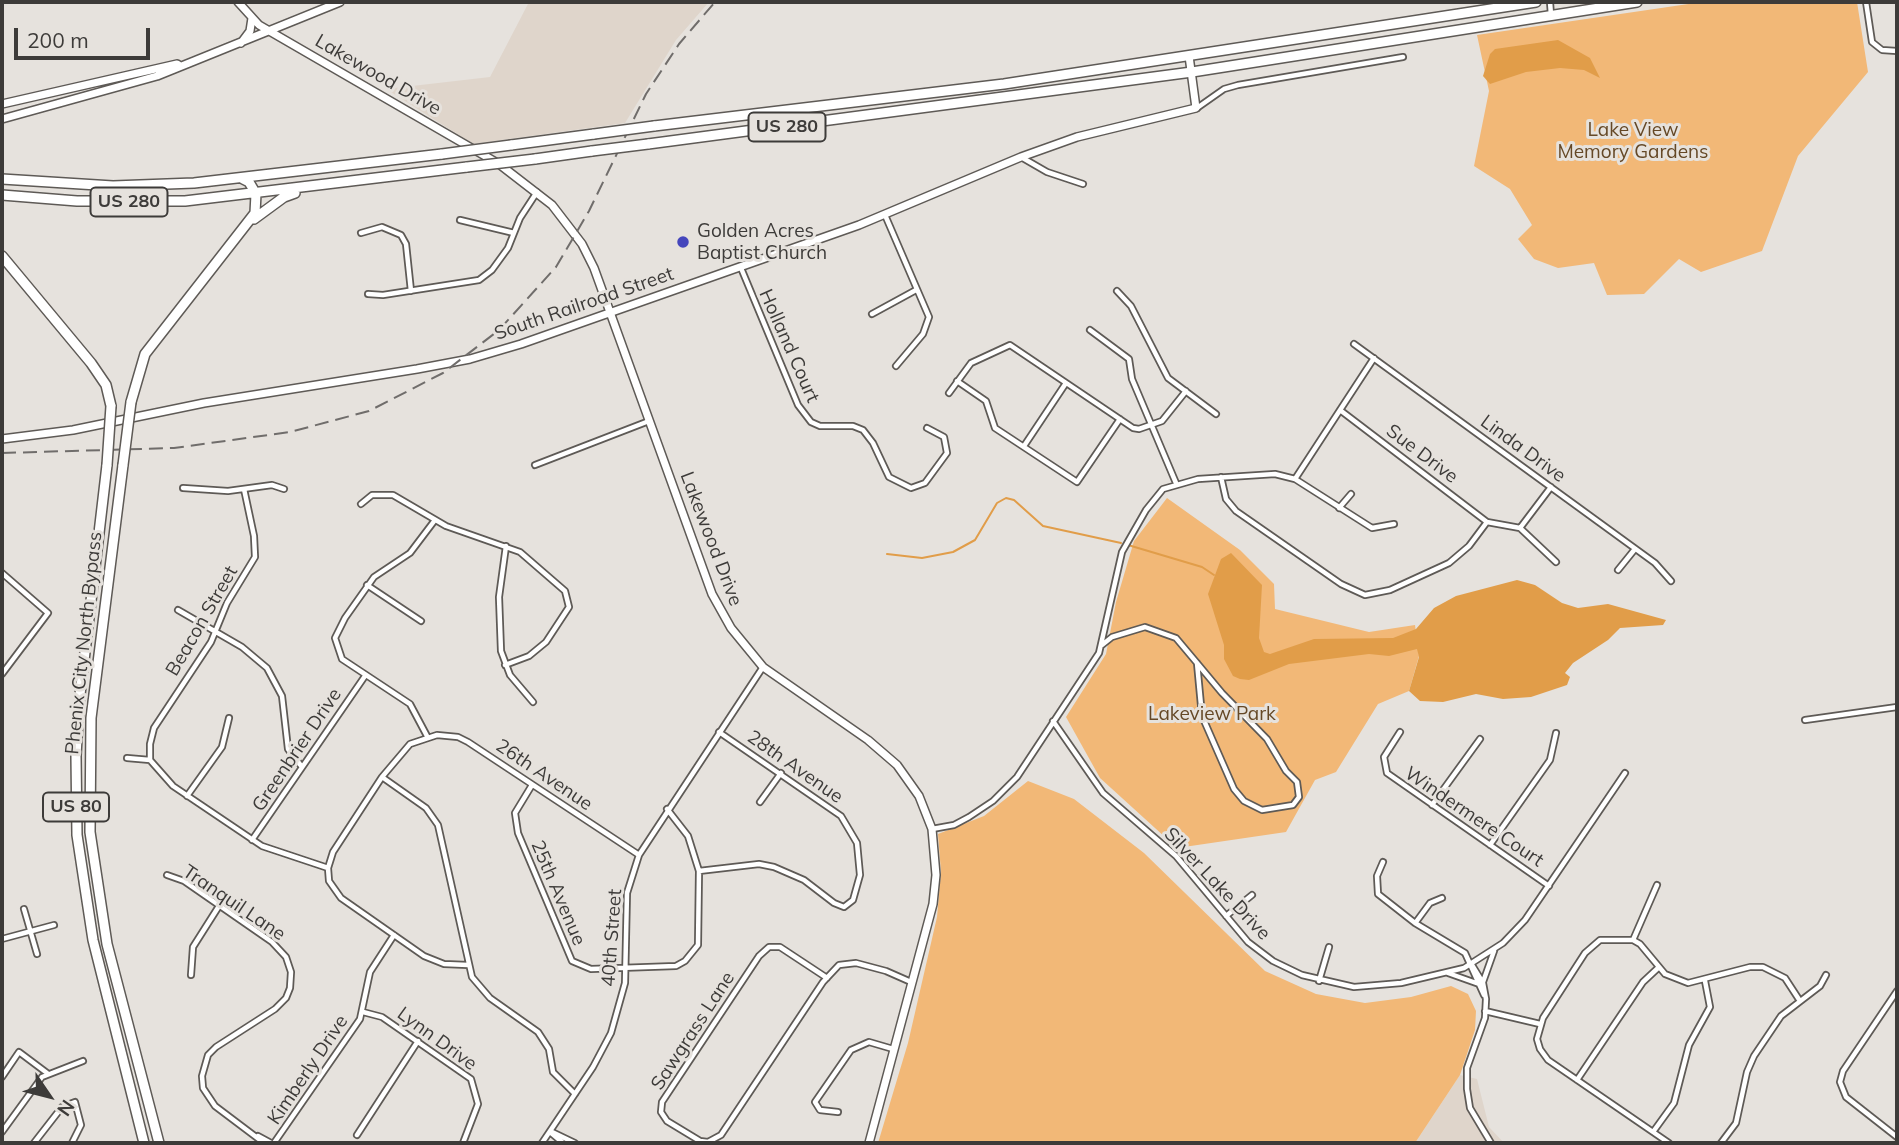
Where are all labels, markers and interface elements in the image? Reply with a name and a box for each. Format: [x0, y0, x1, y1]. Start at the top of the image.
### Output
scale bar [18, 14, 154, 58]
text: 200 m [27, 27, 89, 53]
street label: Lakewood Drive [311, 30, 445, 120]
road number: US 280 [748, 112, 826, 142]
park label: Lake View Memory Gardens [1557, 119, 1709, 163]
road number: US 280 [90, 188, 168, 216]
place label: Golden Acres Baptist Church [697, 220, 827, 264]
marker: Golden Acres Baptist Church [675, 234, 691, 250]
street label: South Railroad Street [491, 263, 677, 345]
street label: Holland Court [754, 286, 824, 406]
street label: Linda Drive [1476, 410, 1570, 488]
street label: Sue Drive [1382, 420, 1462, 488]
street label: Lakewood Drive [675, 469, 747, 609]
street label: Phenix City North Bypass [61, 531, 107, 755]
street label: Beacon Street [161, 562, 243, 680]
street label: Greenbrier Drive [247, 684, 347, 816]
park label: Lakeview Park [1148, 703, 1276, 725]
street label: 28th Avenue [743, 726, 847, 808]
street label: 26th Avenue [491, 734, 597, 816]
street label: Windermere Court [1400, 762, 1548, 872]
road number: US 80 [43, 792, 109, 822]
street label: Silver Lake Drive [1159, 823, 1275, 945]
street label: 25th Avenue [526, 837, 590, 949]
street label: Tranquil Lane [178, 860, 290, 946]
street label: 40th Street [597, 888, 627, 988]
street label: Sawgrass Lane [646, 968, 740, 1094]
street label: Lynn Drive [393, 1003, 481, 1075]
street label: Kimberly Drive [263, 1011, 353, 1129]
north arrow [14, 1061, 84, 1131]
text: N [52, 1095, 80, 1121]

